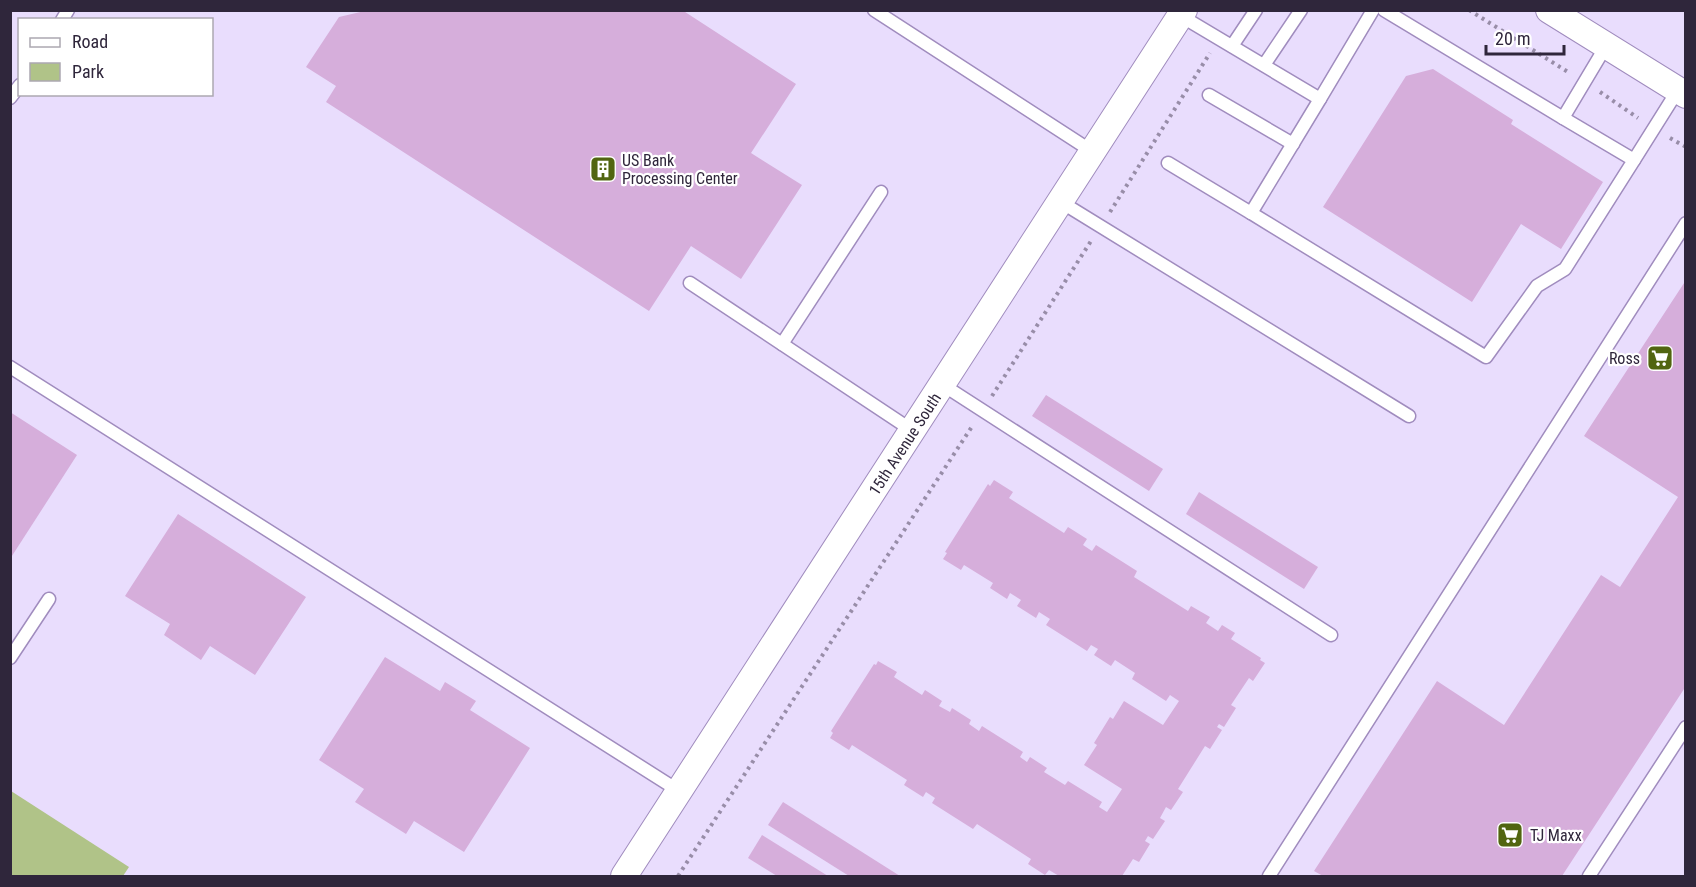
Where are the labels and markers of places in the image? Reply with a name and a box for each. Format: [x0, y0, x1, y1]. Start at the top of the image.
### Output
place label: US Bank Processing Center [622, 151, 738, 188]
building icon: US Bank Processing Center [588, 154, 618, 184]
supermarket icon: Ross [1645, 343, 1675, 373]
place label: Ross [1609, 349, 1640, 368]
supermarket icon: TJ Maxx [1495, 820, 1525, 850]
place label: TJ Maxx [1530, 826, 1582, 845]

